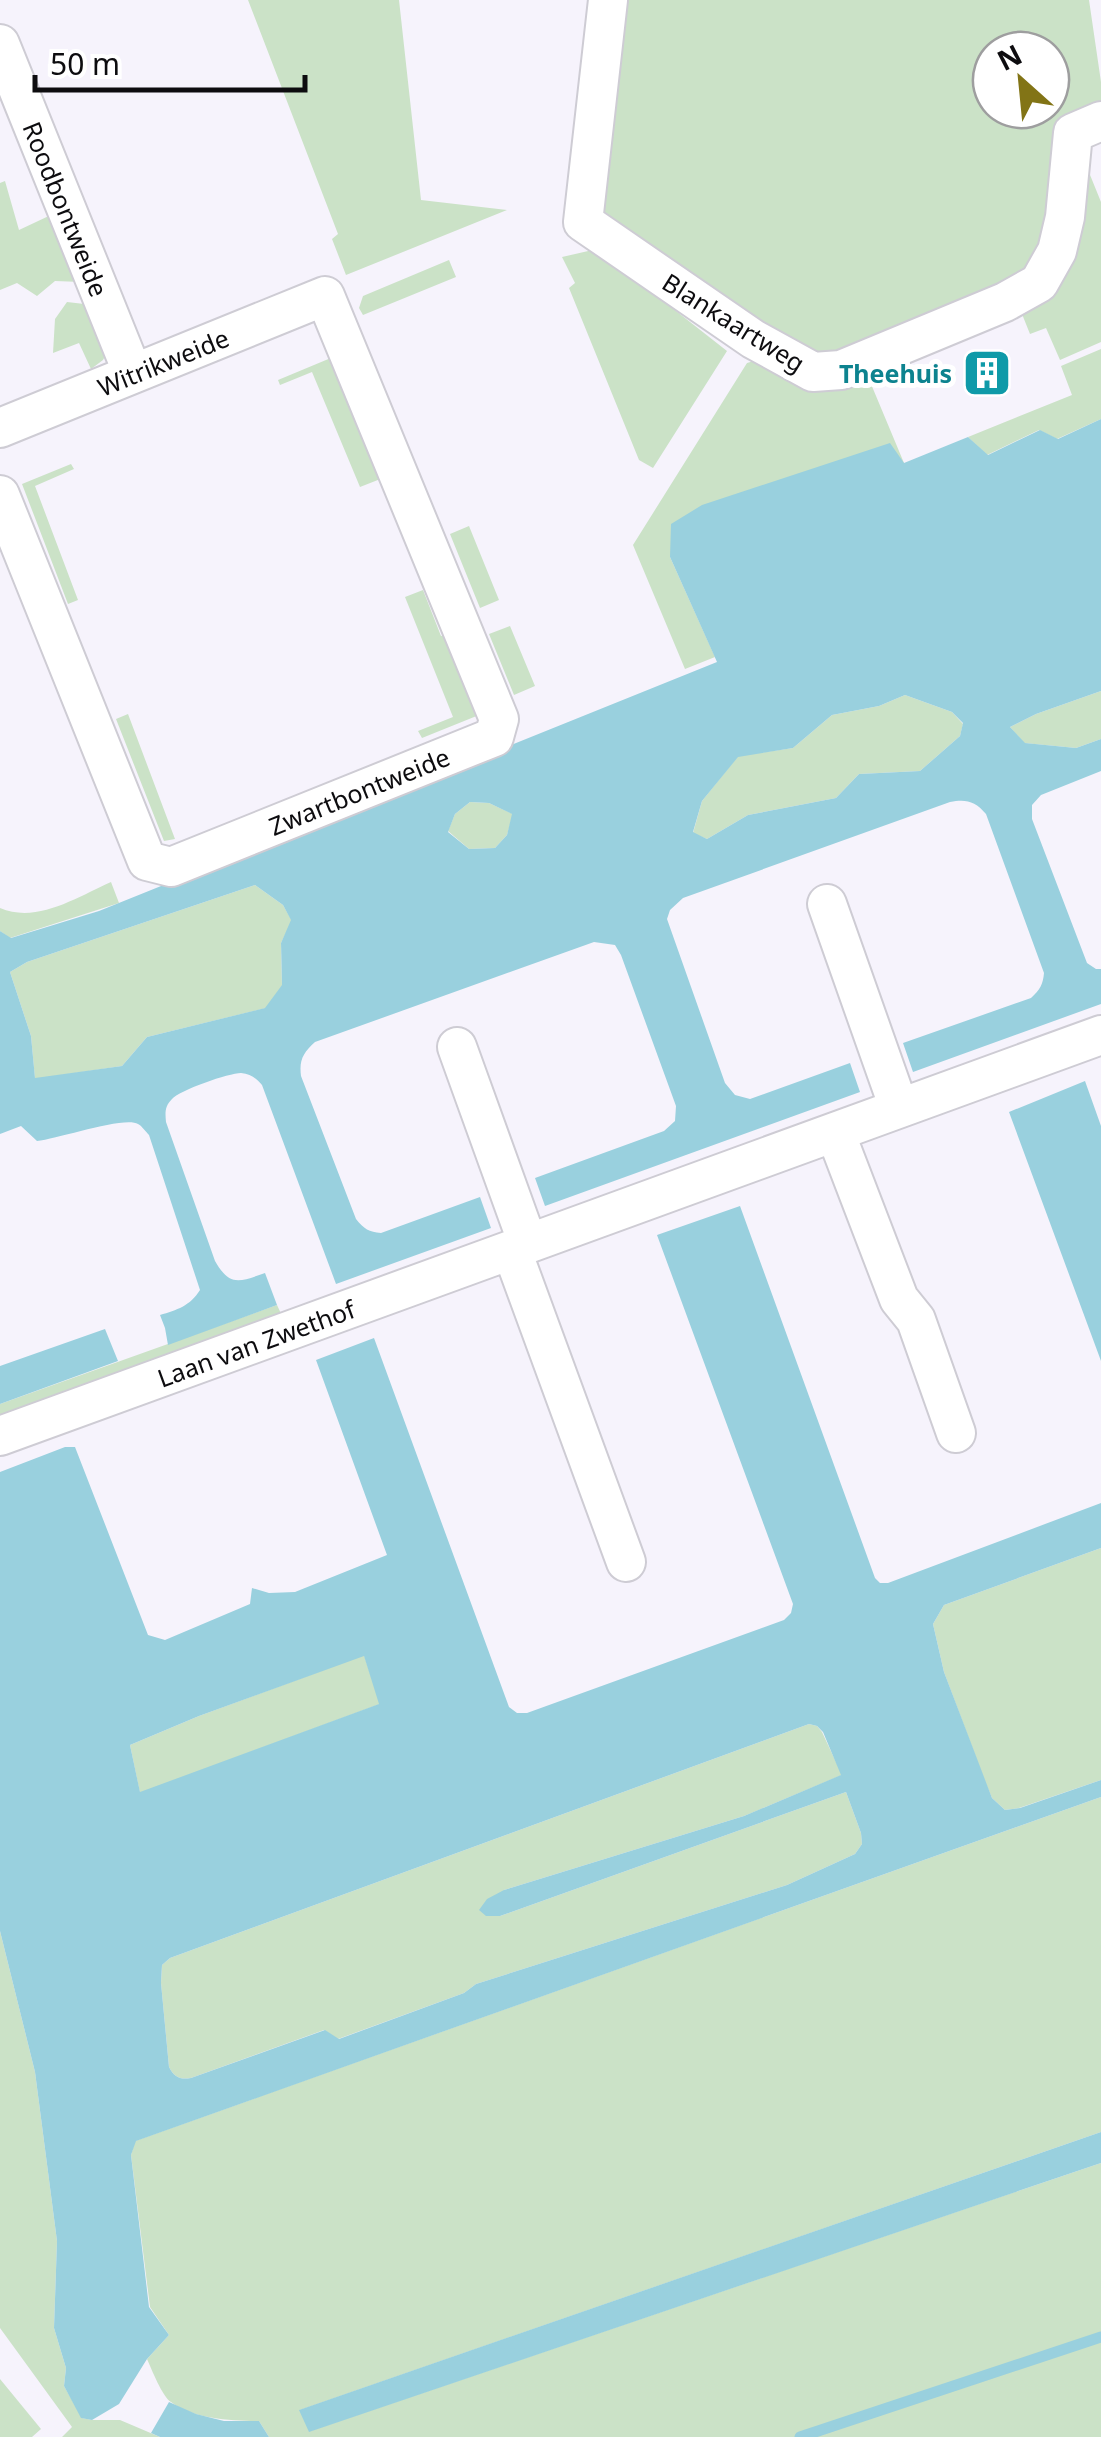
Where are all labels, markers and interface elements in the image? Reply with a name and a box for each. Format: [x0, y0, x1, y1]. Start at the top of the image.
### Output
scale bar [35, 30, 305, 92]
north arrow [971, 30, 1071, 130]
text: N [990, 35, 1028, 79]
text: 50 m [50, 43, 120, 84]
street label: Roodbontweide [15, 116, 117, 302]
street label: Blankaartweg [656, 265, 812, 379]
street label: Witrikweide [92, 320, 234, 404]
building icon: Theehuis [961, 347, 1013, 399]
place label: Theehuis [839, 356, 952, 390]
street label: Zwartbontweide [264, 739, 454, 843]
street label: Laan van Zwethof [152, 1291, 361, 1395]

